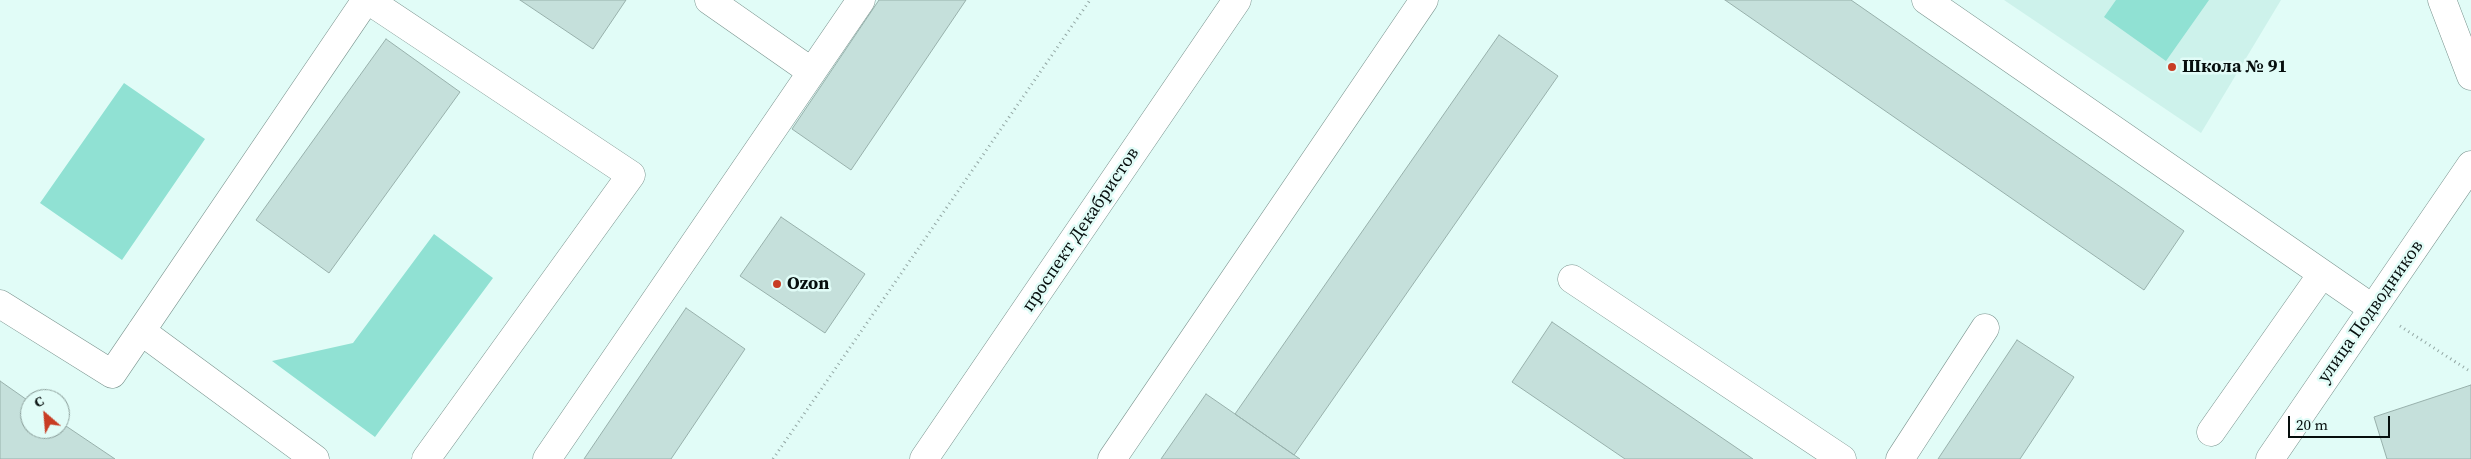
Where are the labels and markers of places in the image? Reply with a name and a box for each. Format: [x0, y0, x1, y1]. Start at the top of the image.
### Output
place label: Школа № 91 [2182, 56, 2287, 78]
marker: Школа № 91 [2166, 61, 2178, 73]
place label: Ozon [787, 273, 829, 295]
marker: Ozon [771, 278, 783, 290]

